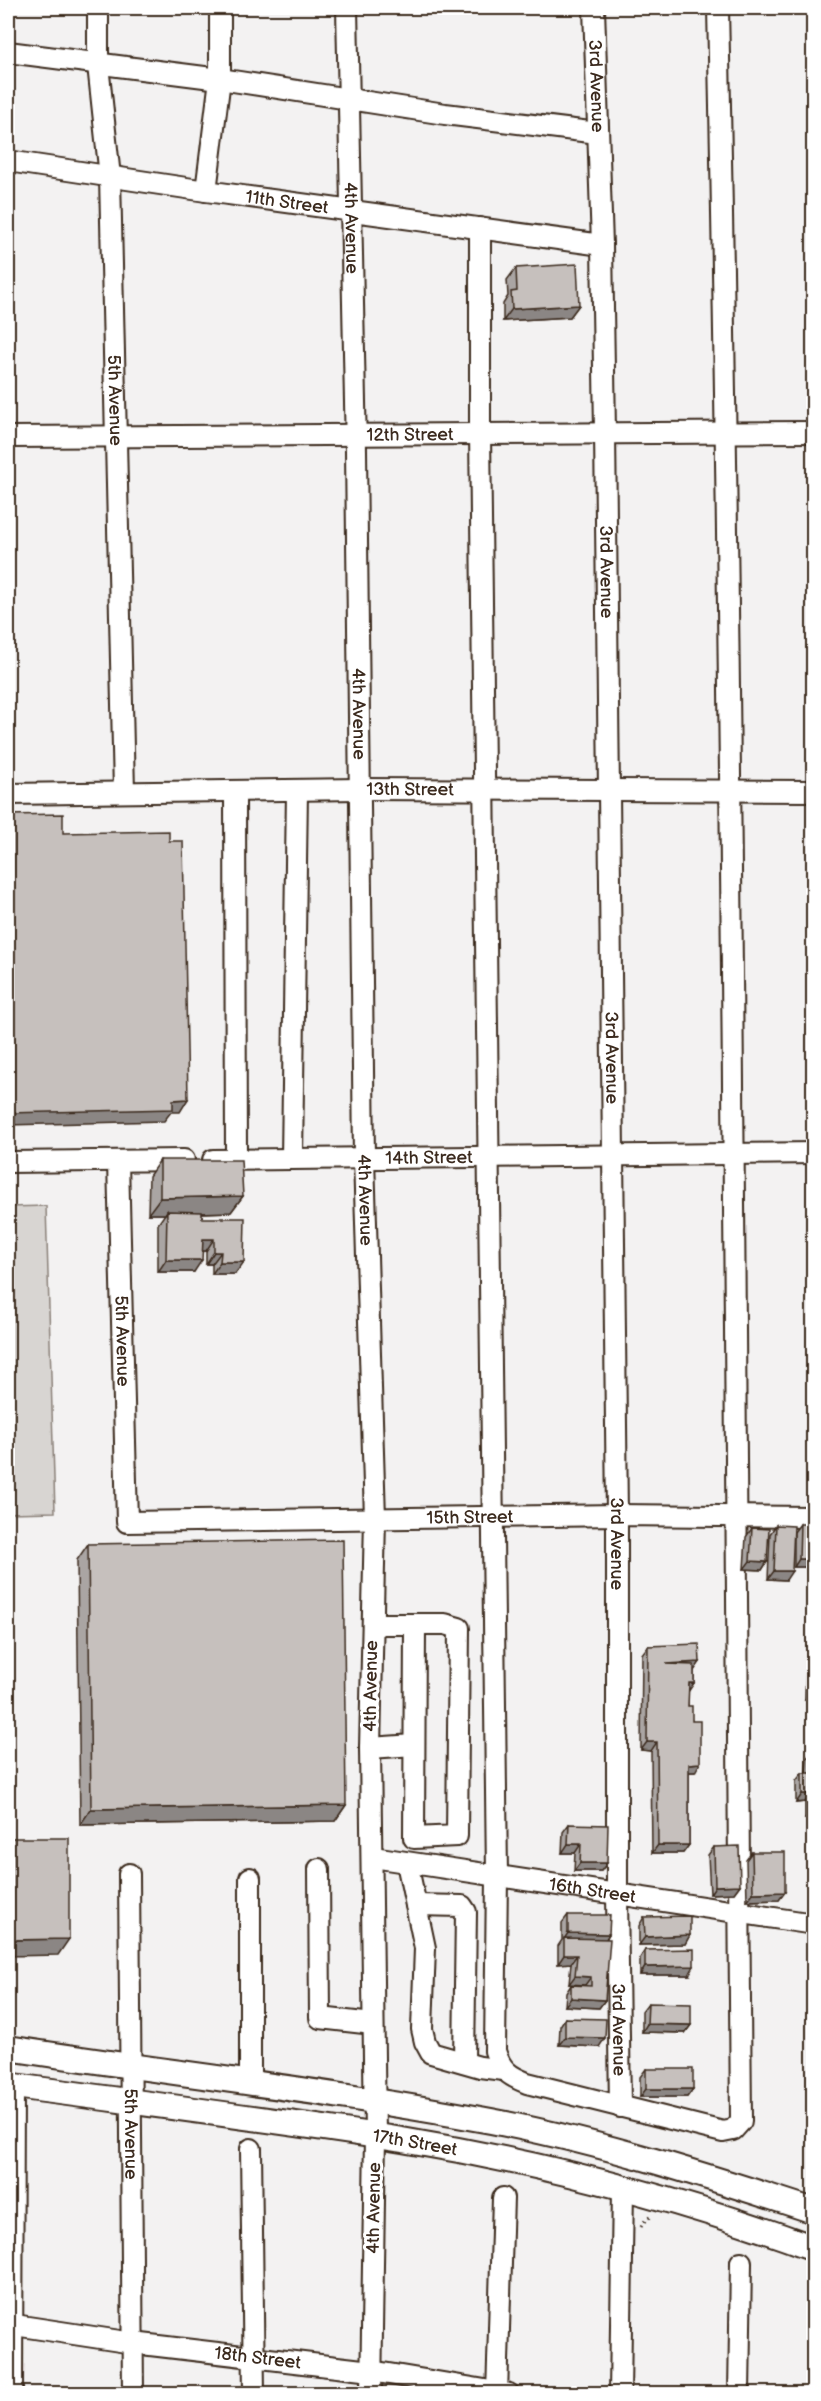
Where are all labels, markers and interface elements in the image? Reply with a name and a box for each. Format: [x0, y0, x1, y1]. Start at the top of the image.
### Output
street label: 3rd Avenue [585, 39, 609, 133]
street label: 4th Avenue [340, 182, 363, 274]
street label: 11th Street [244, 186, 330, 218]
street label: 5th Avenue [104, 354, 127, 446]
street label: 12th Street [366, 424, 454, 445]
street label: 3rd Avenue [596, 525, 618, 619]
street label: 4th Avenue [348, 668, 370, 760]
street label: 13th Street [366, 779, 454, 800]
street label: 3rd Avenue [601, 1011, 623, 1105]
street label: 14th Street [385, 1146, 473, 1168]
street label: 4th Avenue [353, 1154, 377, 1246]
street label: 5th Avenue [111, 1295, 134, 1387]
street label: 3rd Avenue [606, 1497, 628, 1591]
street label: 15th Street [426, 1506, 514, 1528]
street label: 4th Avenue [360, 1640, 382, 1732]
street label: 16th Street [548, 1873, 638, 1907]
street label: 3rd Avenue [608, 1983, 630, 2077]
street label: 5th Avenue [120, 2088, 142, 2180]
street label: 17th Street [371, 2125, 459, 2160]
street label: 4th Avenue [363, 2162, 385, 2254]
street label: 18th Street [213, 2342, 303, 2373]

